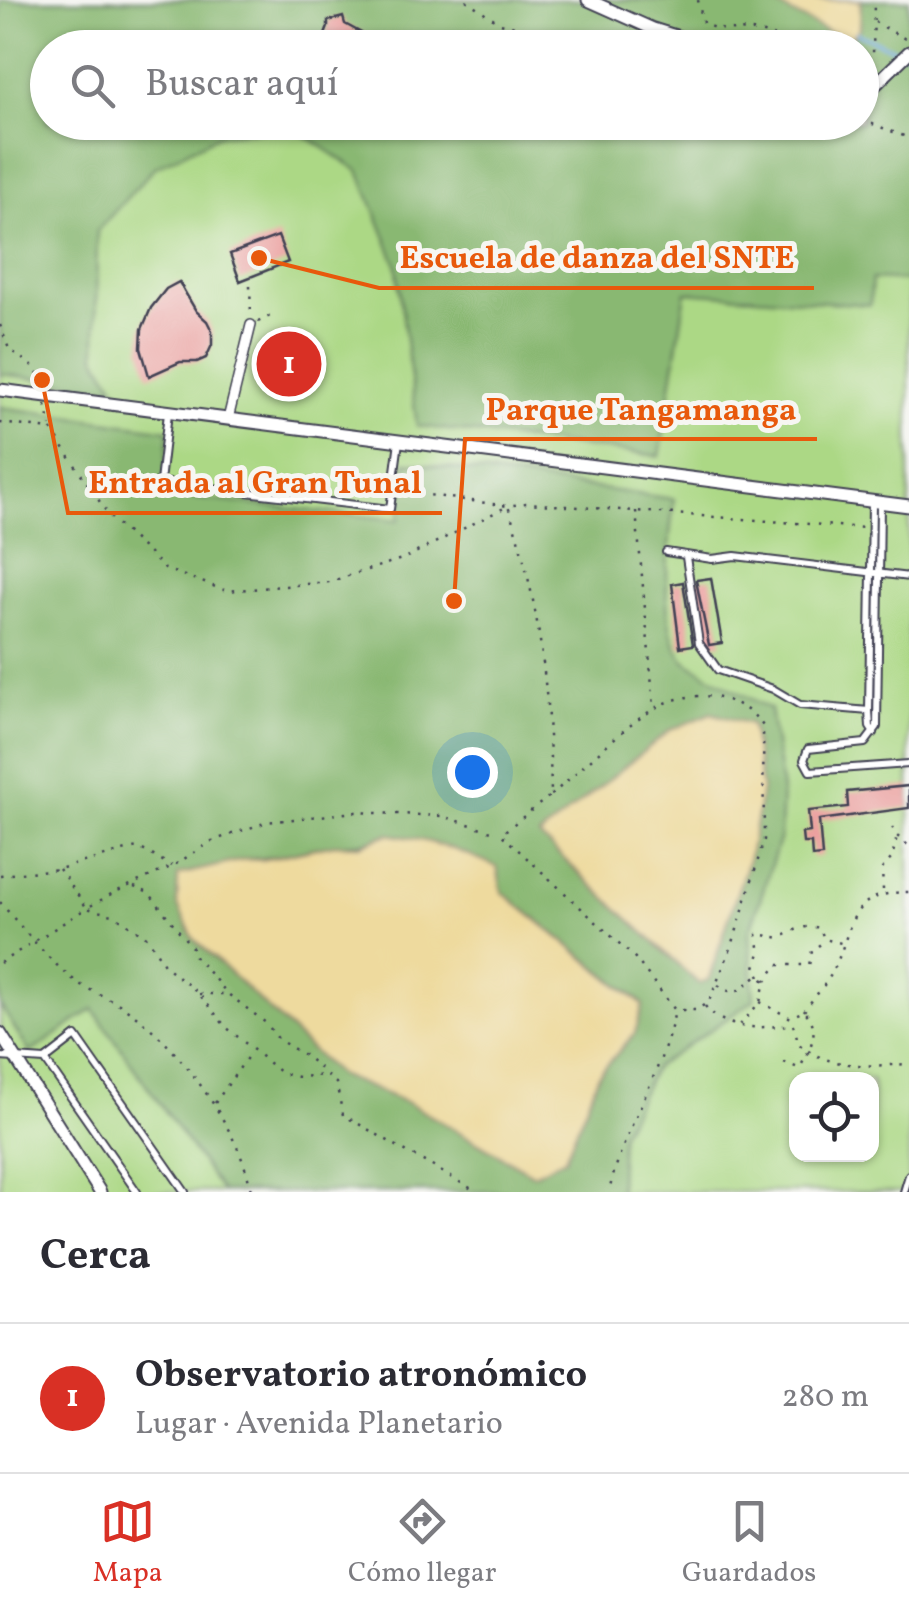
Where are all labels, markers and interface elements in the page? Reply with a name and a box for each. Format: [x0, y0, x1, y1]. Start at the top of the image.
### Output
search box [30, 30, 879, 140]
icon: search [65, 58, 120, 113]
text: Buscar aquí [145, 59, 338, 112]
callout: Escuela de danza del SNTE [379, 226, 814, 288]
text: Escuela de danza del SNTE [399, 238, 795, 282]
pin: 1 [256, 326, 322, 402]
callout: Parque Tangamanga [465, 377, 817, 439]
text: Parque Tangamanga [486, 390, 796, 434]
callout: Entrada al Gran Tunal [68, 451, 442, 513]
text: Entrada al Gran Tunal [88, 463, 422, 507]
your location [447, 747, 498, 798]
map controls [789, 1072, 879, 1162]
button: locate [789, 1072, 879, 1162]
text: Cerca [40, 1228, 151, 1287]
text: Observatorio atronómico [135, 1350, 587, 1403]
text: 1 [66, 1376, 79, 1420]
text: 280 m [782, 1376, 869, 1420]
text: Lugar · Avenida Planetario [135, 1403, 503, 1447]
tab: Mapa [93, 1494, 163, 1593]
tab: Cómo llegar [348, 1494, 497, 1593]
tab: Guardados [682, 1494, 816, 1593]

